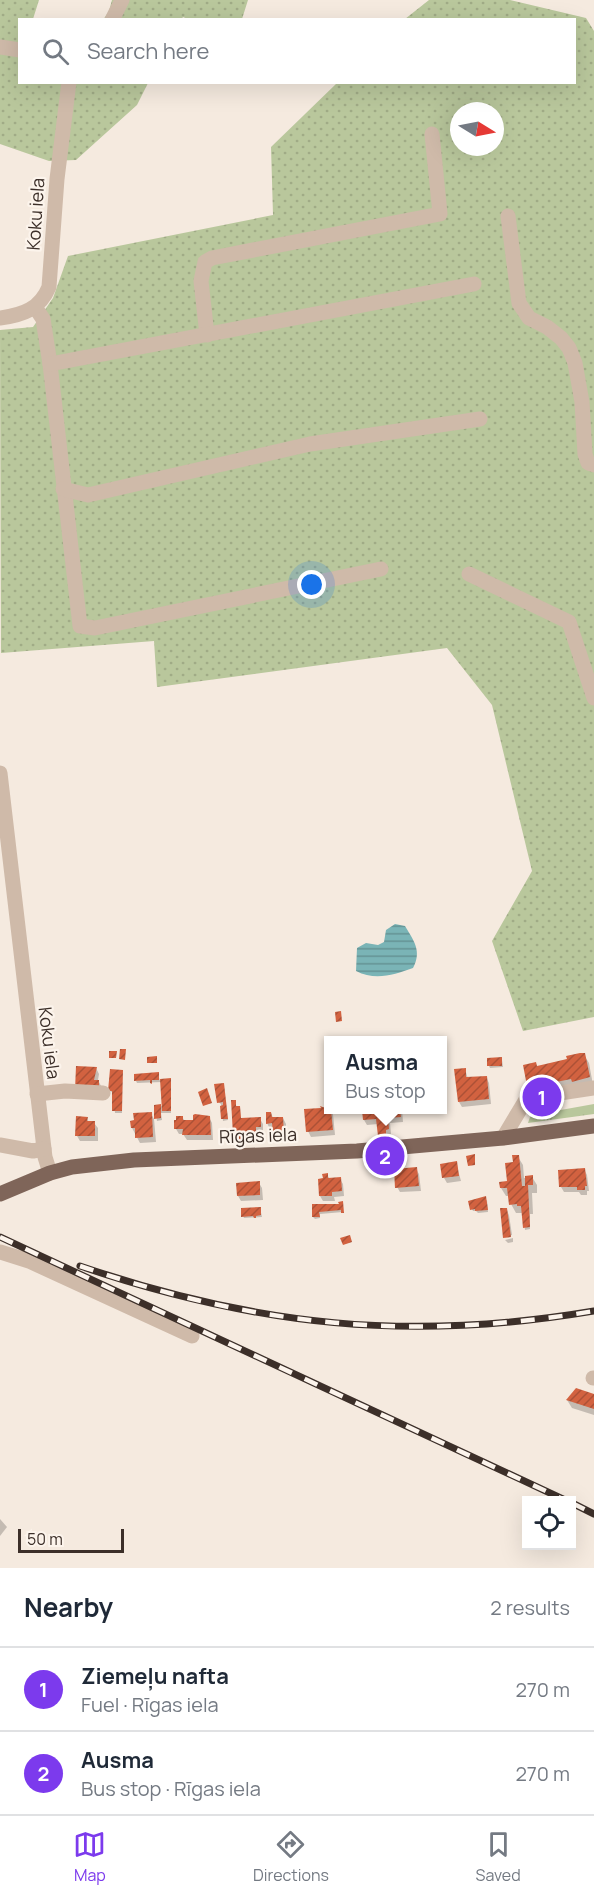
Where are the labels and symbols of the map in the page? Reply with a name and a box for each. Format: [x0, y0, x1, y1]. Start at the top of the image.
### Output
north arrow [450, 102, 504, 156]
street label: Koku iela [20, 177, 50, 251]
your location [297, 570, 326, 599]
street label: Koku iela [34, 1005, 66, 1081]
pin: 1 [522, 1074, 562, 1120]
street label: Rīgas iela [219, 1122, 297, 1148]
pin: 2 [366, 1134, 404, 1178]
scale bar [18, 1526, 124, 1554]

